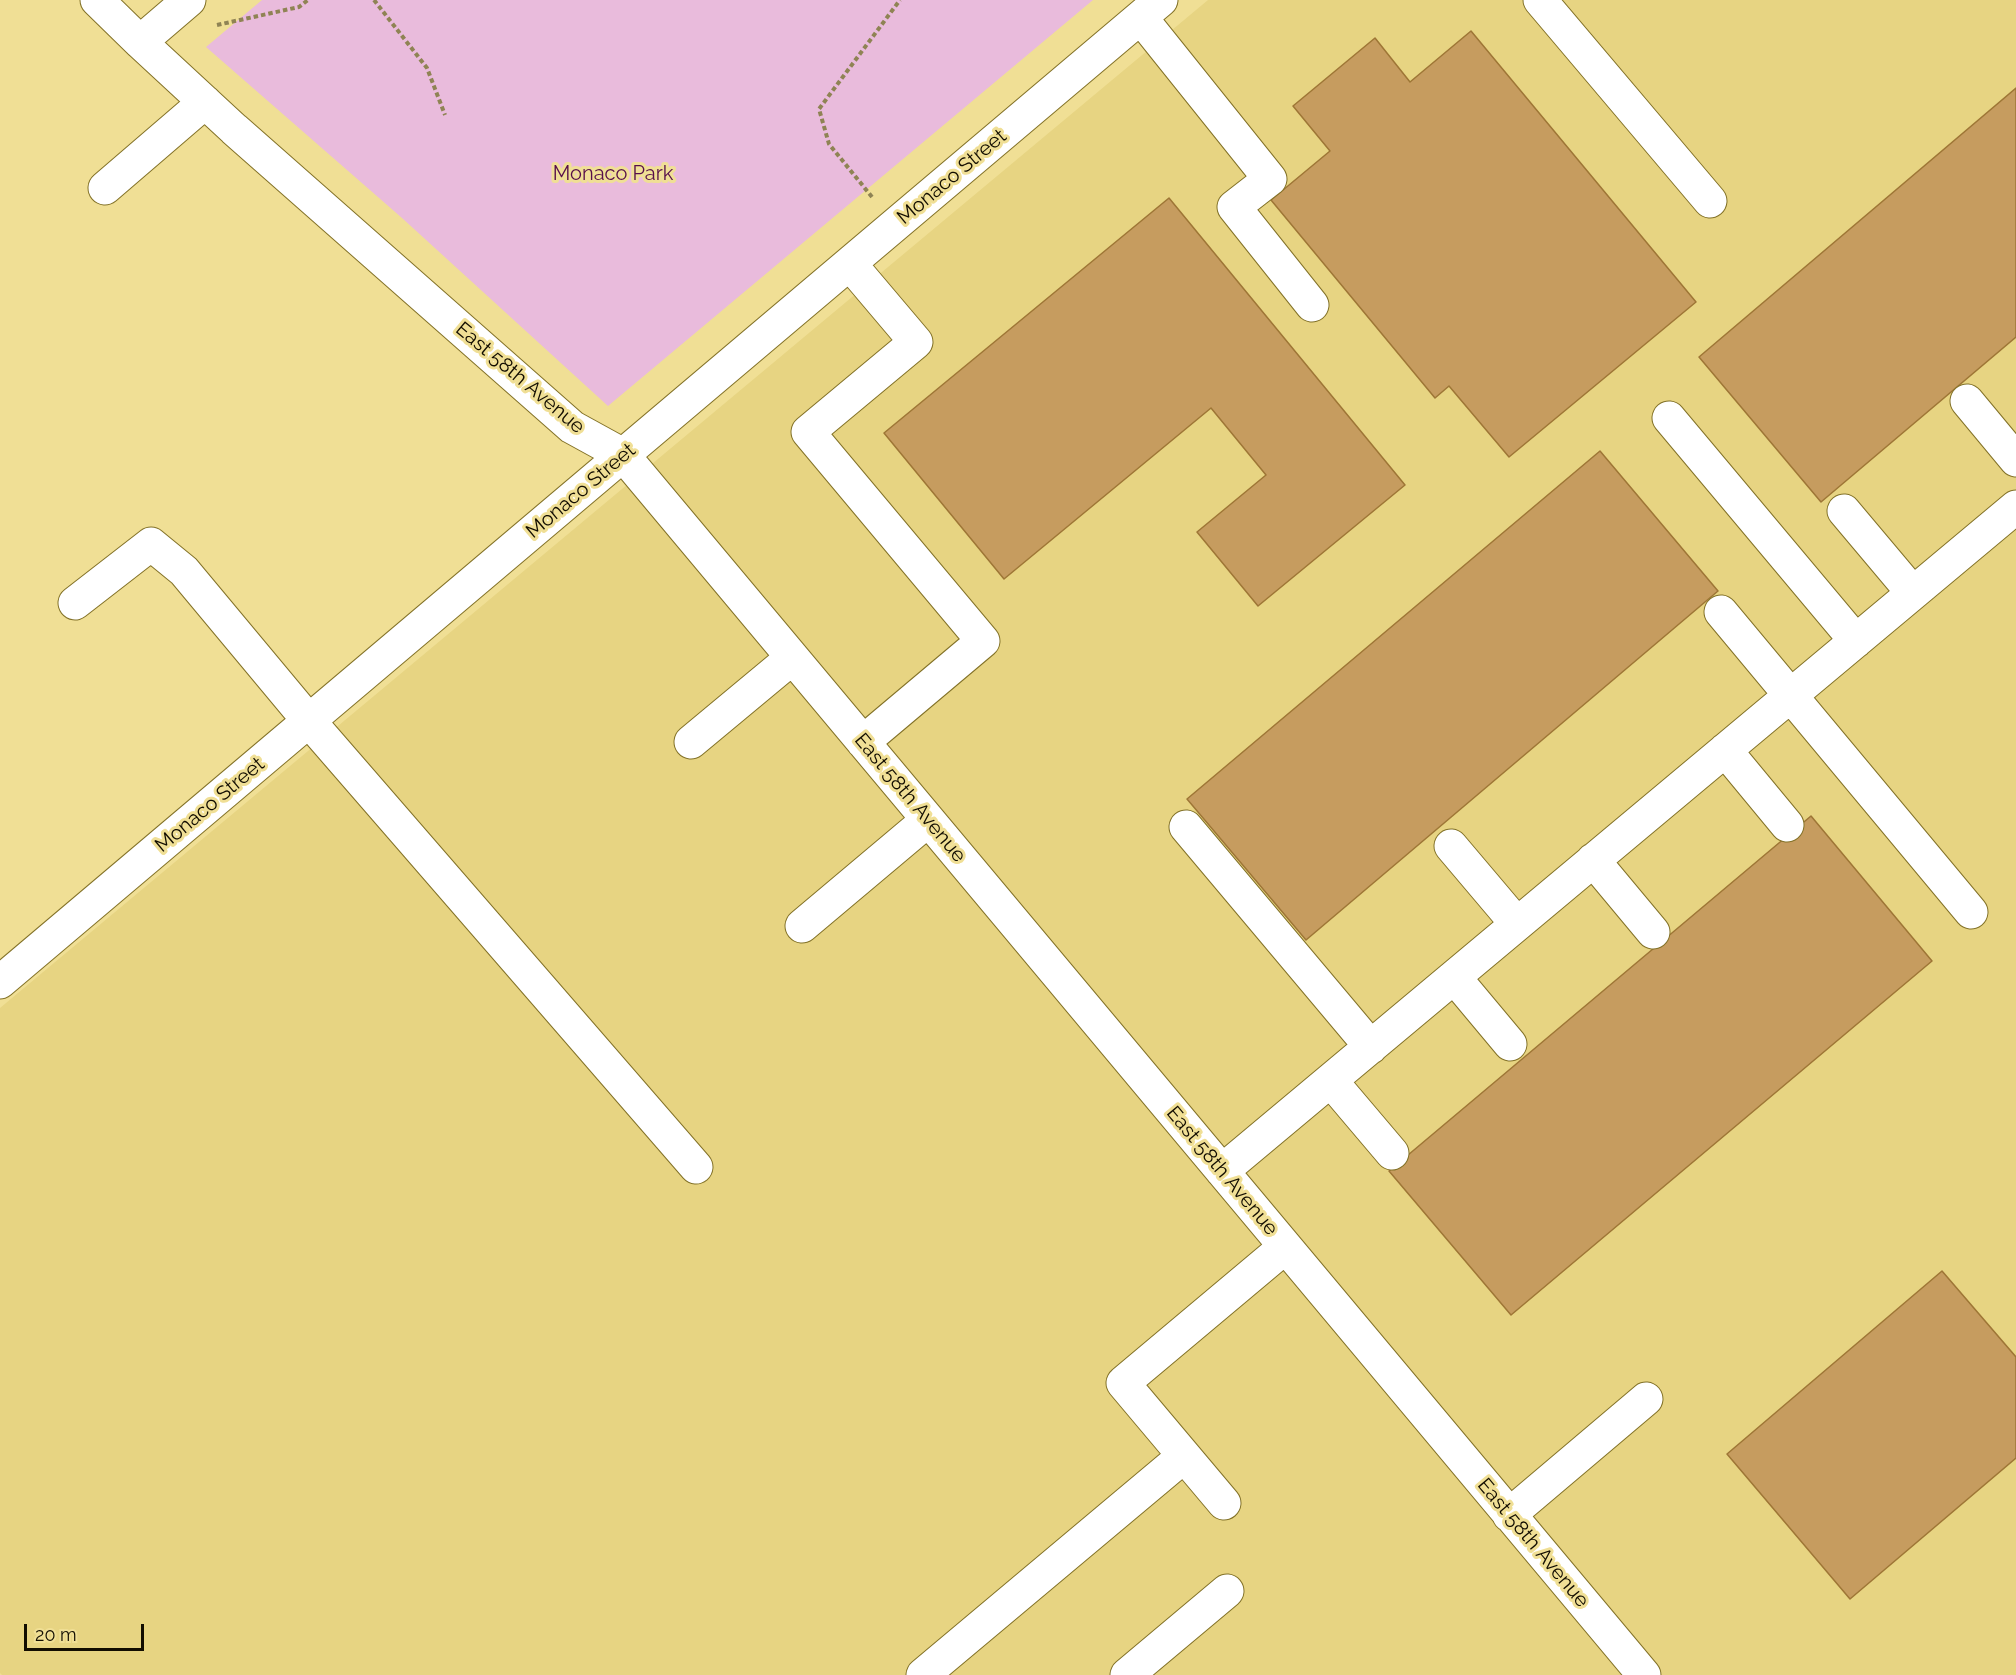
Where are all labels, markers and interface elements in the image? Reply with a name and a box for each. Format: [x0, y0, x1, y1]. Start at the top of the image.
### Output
street label: Monaco Street [893, 124, 1011, 230]
park label: Monaco Park [553, 162, 673, 186]
street label: East 58th Avenue [451, 317, 589, 439]
street label: Monaco Street [522, 438, 640, 544]
street label: East 58th Avenue [849, 729, 971, 867]
street label: Monaco Street [151, 752, 269, 858]
street label: East 58th Avenue [1161, 1102, 1283, 1240]
street label: East 58th Avenue [1472, 1474, 1594, 1612]
scale bar [27, 1612, 147, 1650]
text: 20 m [35, 1624, 77, 1645]

